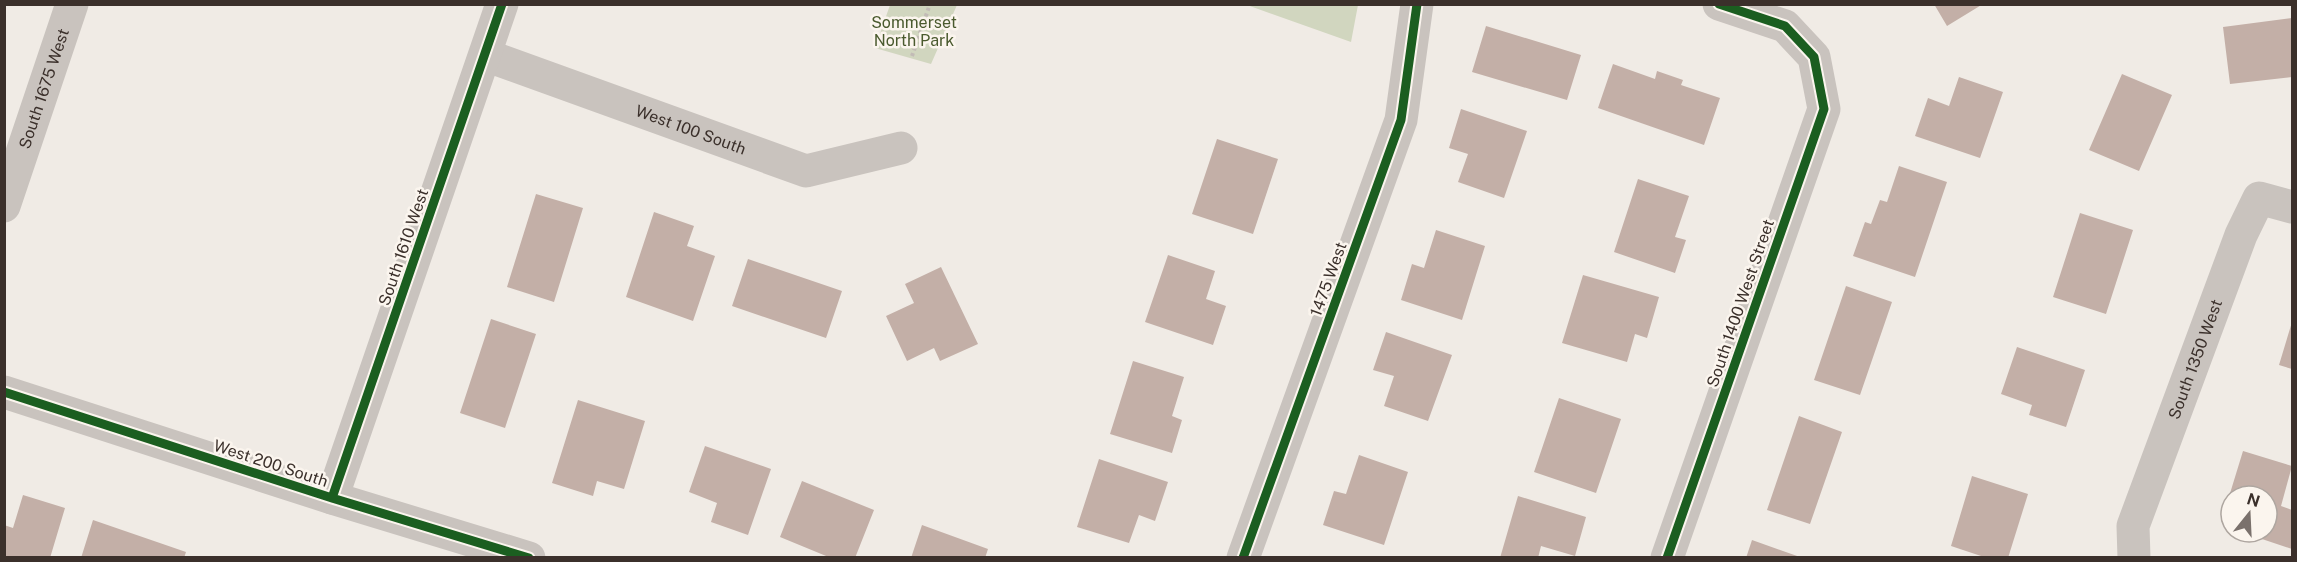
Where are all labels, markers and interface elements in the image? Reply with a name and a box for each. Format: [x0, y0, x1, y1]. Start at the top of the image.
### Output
park label: Sommerset North Park [871, 13, 957, 50]
street label: South 1675 West [15, 26, 73, 151]
street label: West 100 South [633, 101, 749, 159]
street label: South 1610 West [375, 186, 432, 308]
street label: South 1400 West Street [1703, 217, 1778, 390]
street label: 1475 West [1306, 239, 1351, 319]
street label: South 1350 West [2165, 297, 2226, 422]
street label: West 200 South [211, 436, 330, 491]
north arrow [2219, 484, 2279, 544]
text: N [2245, 489, 2262, 511]

